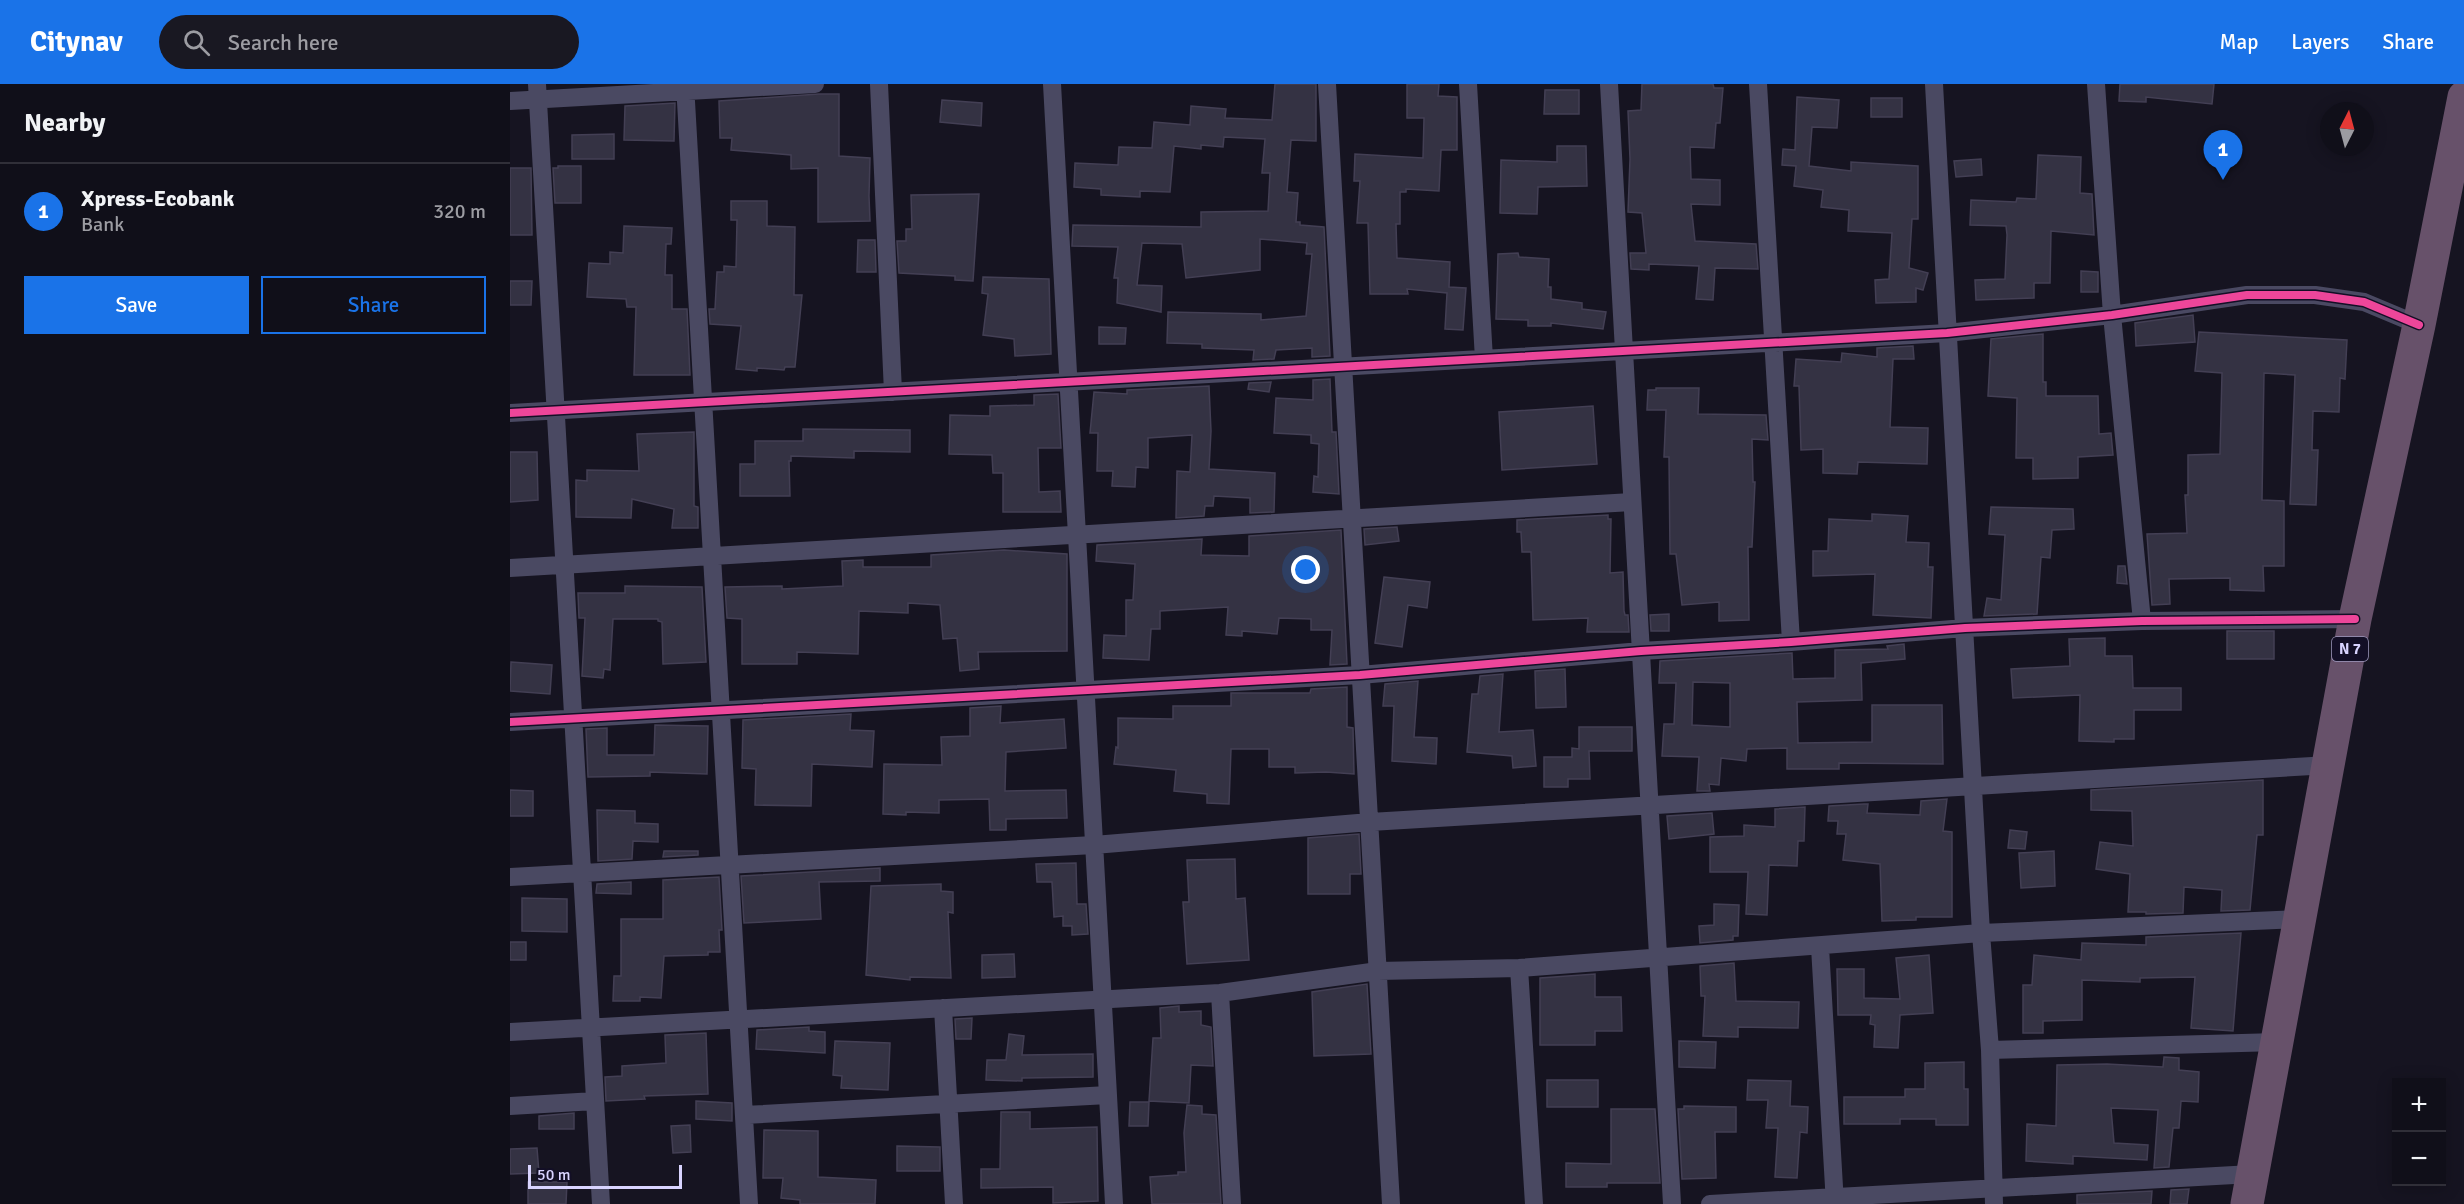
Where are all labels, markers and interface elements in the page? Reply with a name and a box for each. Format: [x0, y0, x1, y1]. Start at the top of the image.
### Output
search box [159, 15, 579, 69]
text: Citynav [30, 25, 123, 59]
icon: search [180, 26, 213, 59]
text: Search here [228, 29, 339, 56]
text: Map [2220, 29, 2258, 55]
text: Layers [2291, 29, 2349, 55]
text: Share [2382, 29, 2434, 55]
north arrow [2320, 102, 2374, 156]
text: Nearby [24, 107, 105, 139]
pin: 1 [2204, 130, 2242, 180]
text: Xpress-Ecobank [81, 185, 234, 212]
text: 1 [38, 199, 49, 224]
text: 320 m [433, 199, 486, 224]
text: Bank [81, 212, 124, 237]
button: Save [24, 276, 249, 334]
button: Share [261, 276, 486, 334]
your location [1291, 555, 1320, 584]
road number: N 7 [2332, 637, 2368, 661]
map controls [2392, 1078, 2446, 1186]
button: + [2392, 1078, 2446, 1132]
button: − [2392, 1132, 2446, 1186]
scale bar [528, 1162, 682, 1190]
text: 50 m [537, 1165, 571, 1185]

